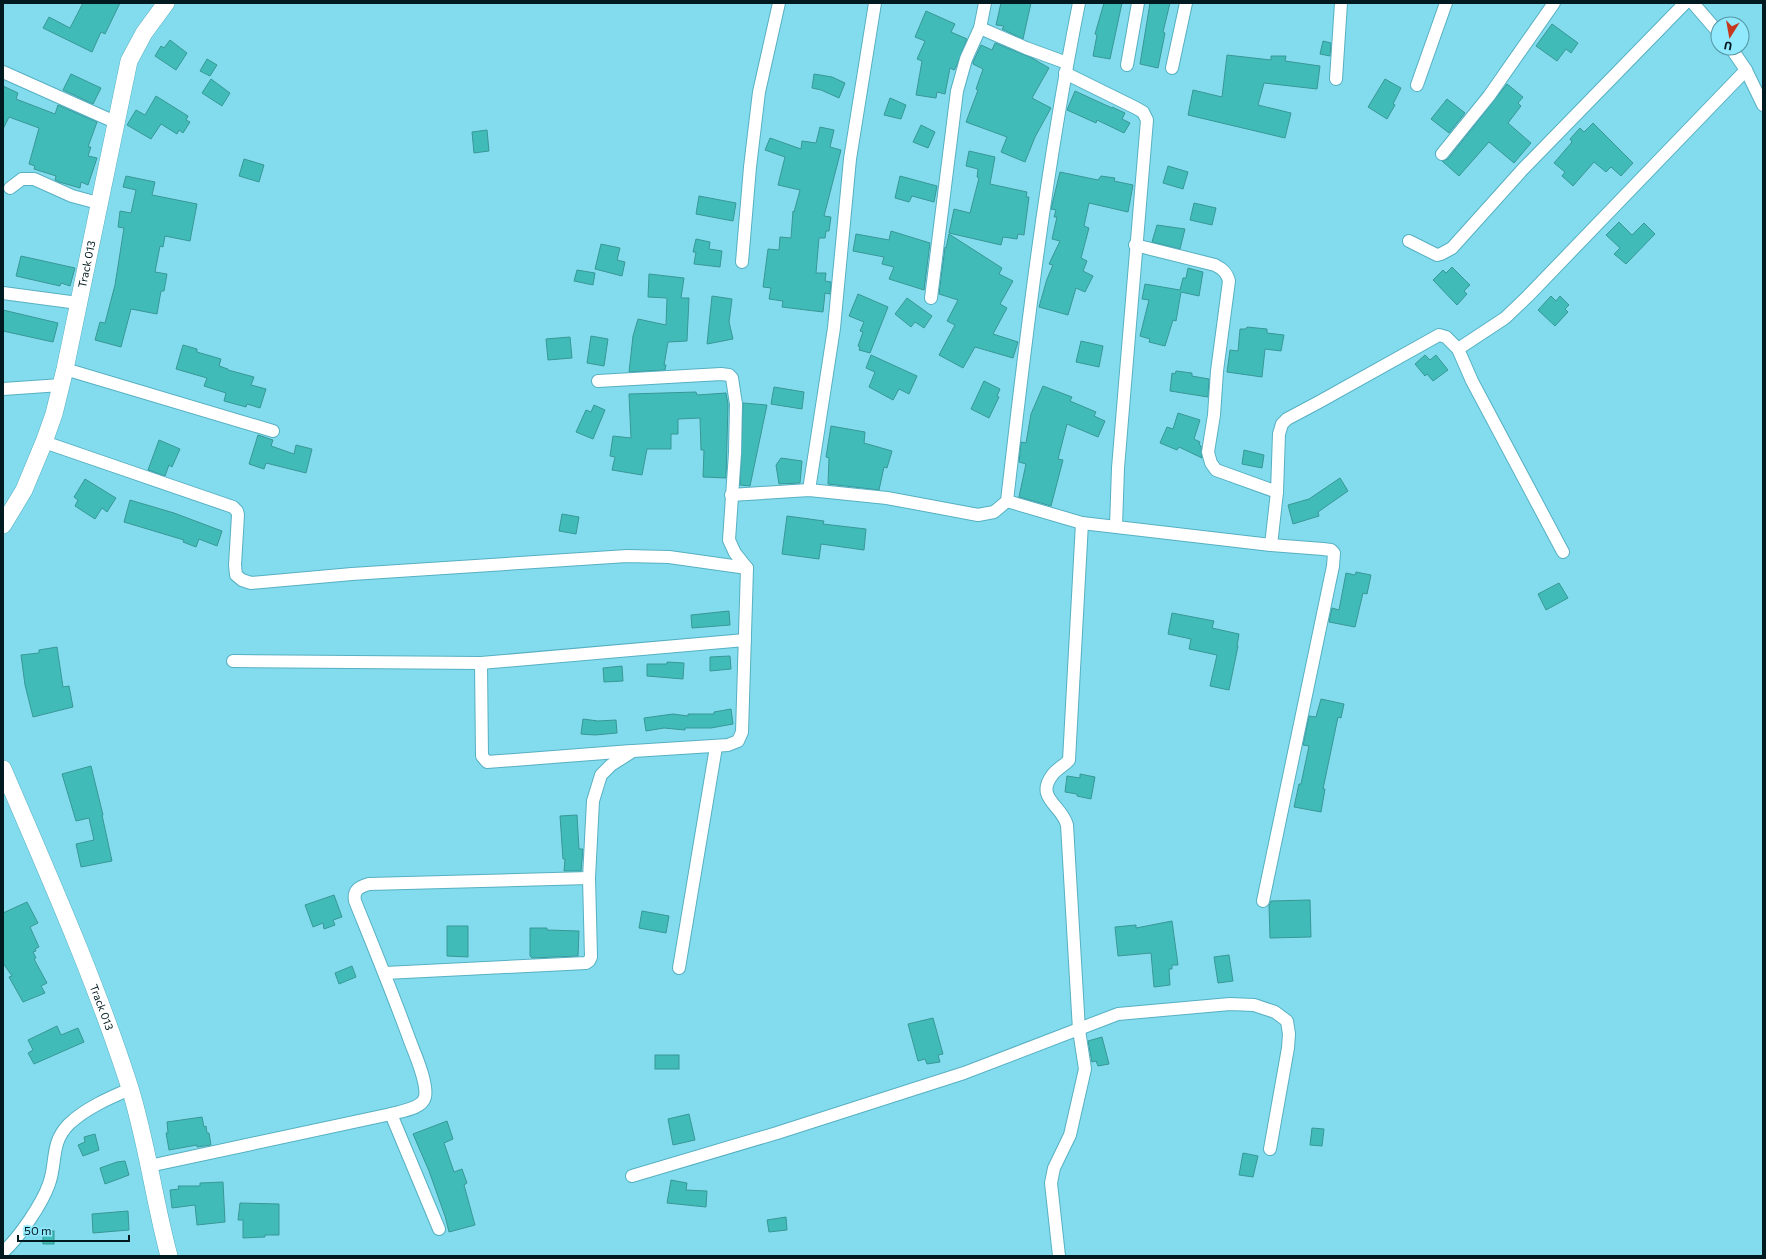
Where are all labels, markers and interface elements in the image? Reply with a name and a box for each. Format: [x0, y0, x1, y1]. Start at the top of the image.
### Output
north arrow [1710, 16, 1750, 56]
text: U [1723, 39, 1733, 53]
street label: Track 013 [75, 239, 98, 289]
street label: Track 013 [88, 982, 117, 1032]
scale bar [18, 1217, 129, 1243]
text: 50 m [24, 1223, 52, 1237]

